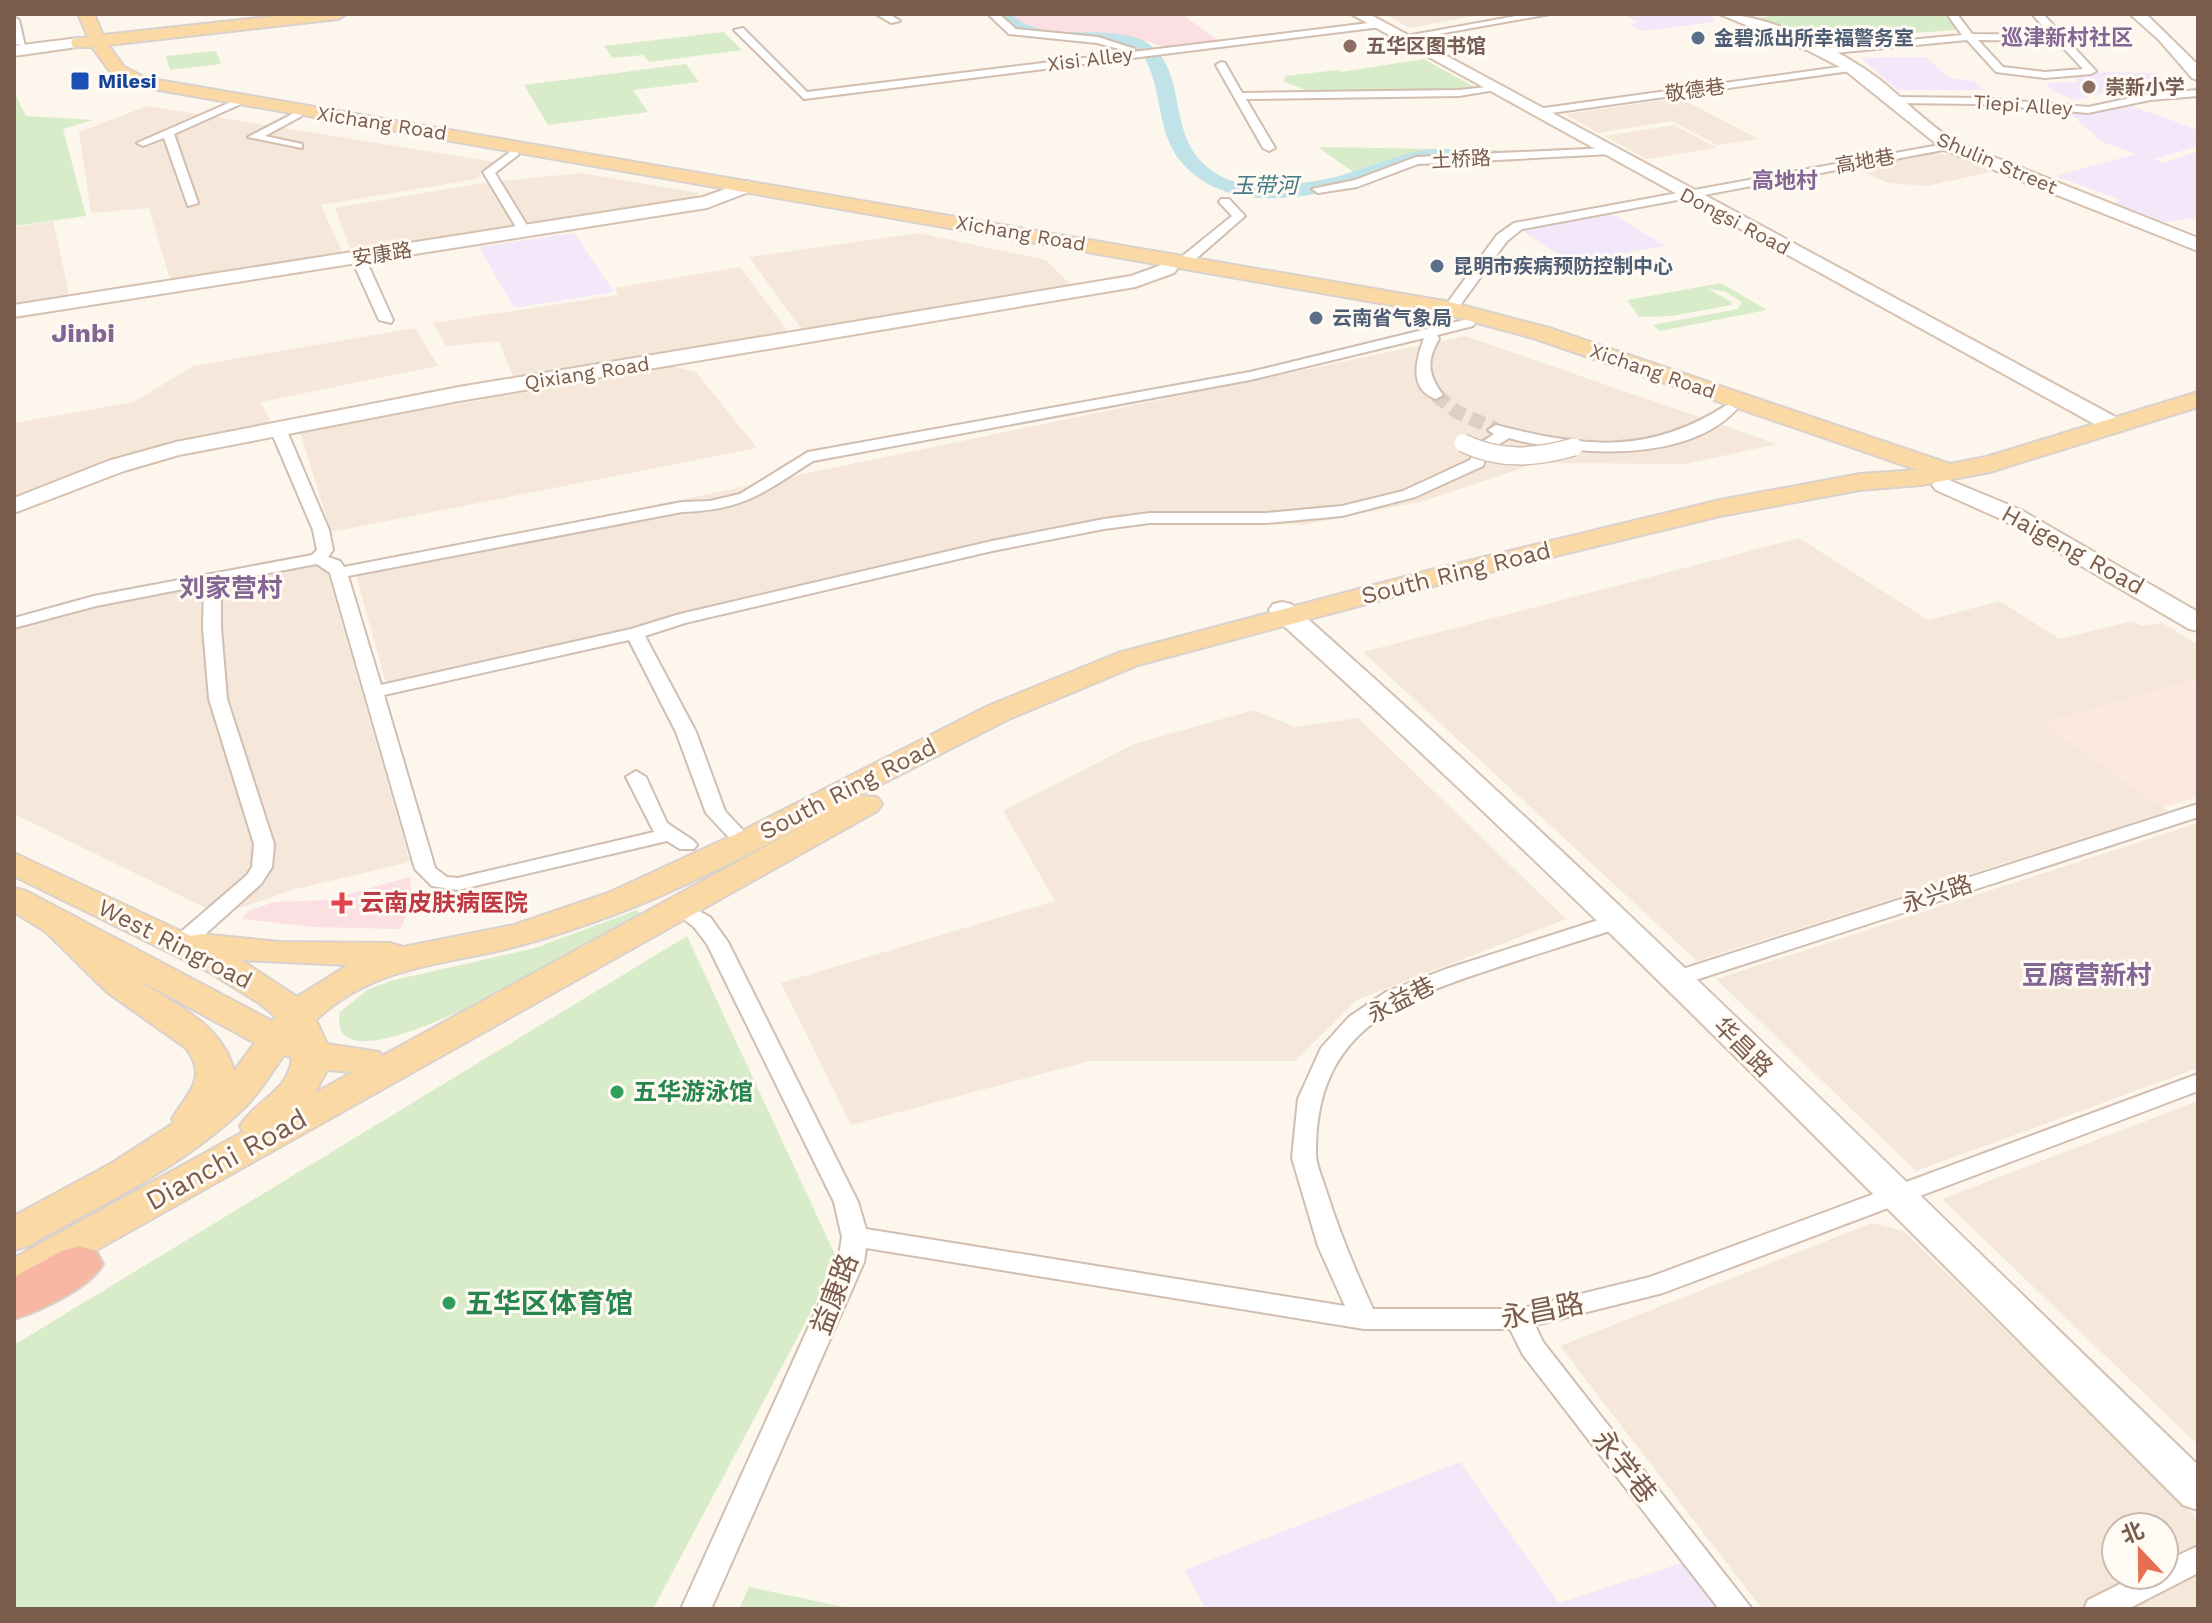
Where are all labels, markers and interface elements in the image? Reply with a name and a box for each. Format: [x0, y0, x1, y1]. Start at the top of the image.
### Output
district label: 巡津新村社区 [2001, 25, 2133, 50]
place label: 金碧派出所幸福警务室 [1714, 26, 1914, 50]
marker: 金碧派出所幸福警务室 [1689, 29, 1707, 47]
place label: 五华区图书馆 [1366, 34, 1486, 58]
marker: 五华区图书馆 [1341, 37, 1359, 55]
street label: Xisi Alley [1046, 42, 1135, 76]
place label: Milesi [98, 69, 157, 93]
marker: Milesi [69, 70, 91, 92]
street label: 敬德巷 [1664, 74, 1726, 106]
place label: 崇新小学 [2105, 75, 2185, 99]
marker: 崇新小学 [2080, 78, 2098, 96]
street label: Tiepi Alley [1973, 90, 2074, 120]
street label: Xichang Road [315, 101, 449, 145]
street label: Shulin Street [1933, 127, 2061, 199]
street label: 高地巷 [1833, 144, 1897, 178]
street label: 土桥路 [1430, 145, 1492, 173]
district label: 高地村 [1752, 168, 1818, 193]
water label: 玉带河 [1232, 173, 1302, 198]
street label: Dongsi Road [1676, 182, 1794, 260]
street label: Xichang Road [954, 210, 1088, 256]
street label: 安康路 [350, 237, 414, 271]
place label: 昆明市疾病预防控制中心 [1453, 254, 1673, 278]
marker: 昆明市疾病预防控制中心 [1428, 257, 1446, 275]
place label: 云南省气象局 [1332, 306, 1452, 330]
marker: 云南省气象局 [1307, 309, 1325, 327]
district label: Jinbi [51, 318, 115, 348]
street label: Xichang Road [1587, 338, 1719, 404]
street label: Qixiang Road [523, 351, 651, 395]
street label: Haigeng Road [1997, 499, 2149, 601]
street label: South Ring Road [1358, 536, 1554, 610]
district label: 刘家营村 [179, 573, 283, 603]
street label: South Ring Road [755, 732, 941, 846]
street label: 永兴路 [1898, 870, 1976, 918]
place label: 云南皮肤病医院 [360, 889, 528, 917]
marker: 云南皮肤病医院 [331, 892, 353, 914]
street label: West Ringroad [93, 893, 257, 995]
district label: 豆腐营新村 [2022, 960, 2152, 990]
street label: 永益巷 [1363, 971, 1439, 1029]
street label: 华昌路 [1708, 1012, 1778, 1082]
place label: 五华游泳馆 [633, 1078, 753, 1106]
marker: 五华游泳馆 [608, 1083, 626, 1101]
street label: Dianchi Road [140, 1102, 313, 1217]
street label: 益康路 [804, 1249, 865, 1339]
street label: 永昌路 [1498, 1286, 1586, 1335]
place label: 五华区体育馆 [465, 1287, 633, 1320]
marker: 五华区体育馆 [440, 1294, 458, 1312]
street label: 永学巷 [1586, 1423, 1663, 1510]
north arrow [2100, 1511, 2180, 1591]
text: 北 [2118, 1517, 2148, 1549]

